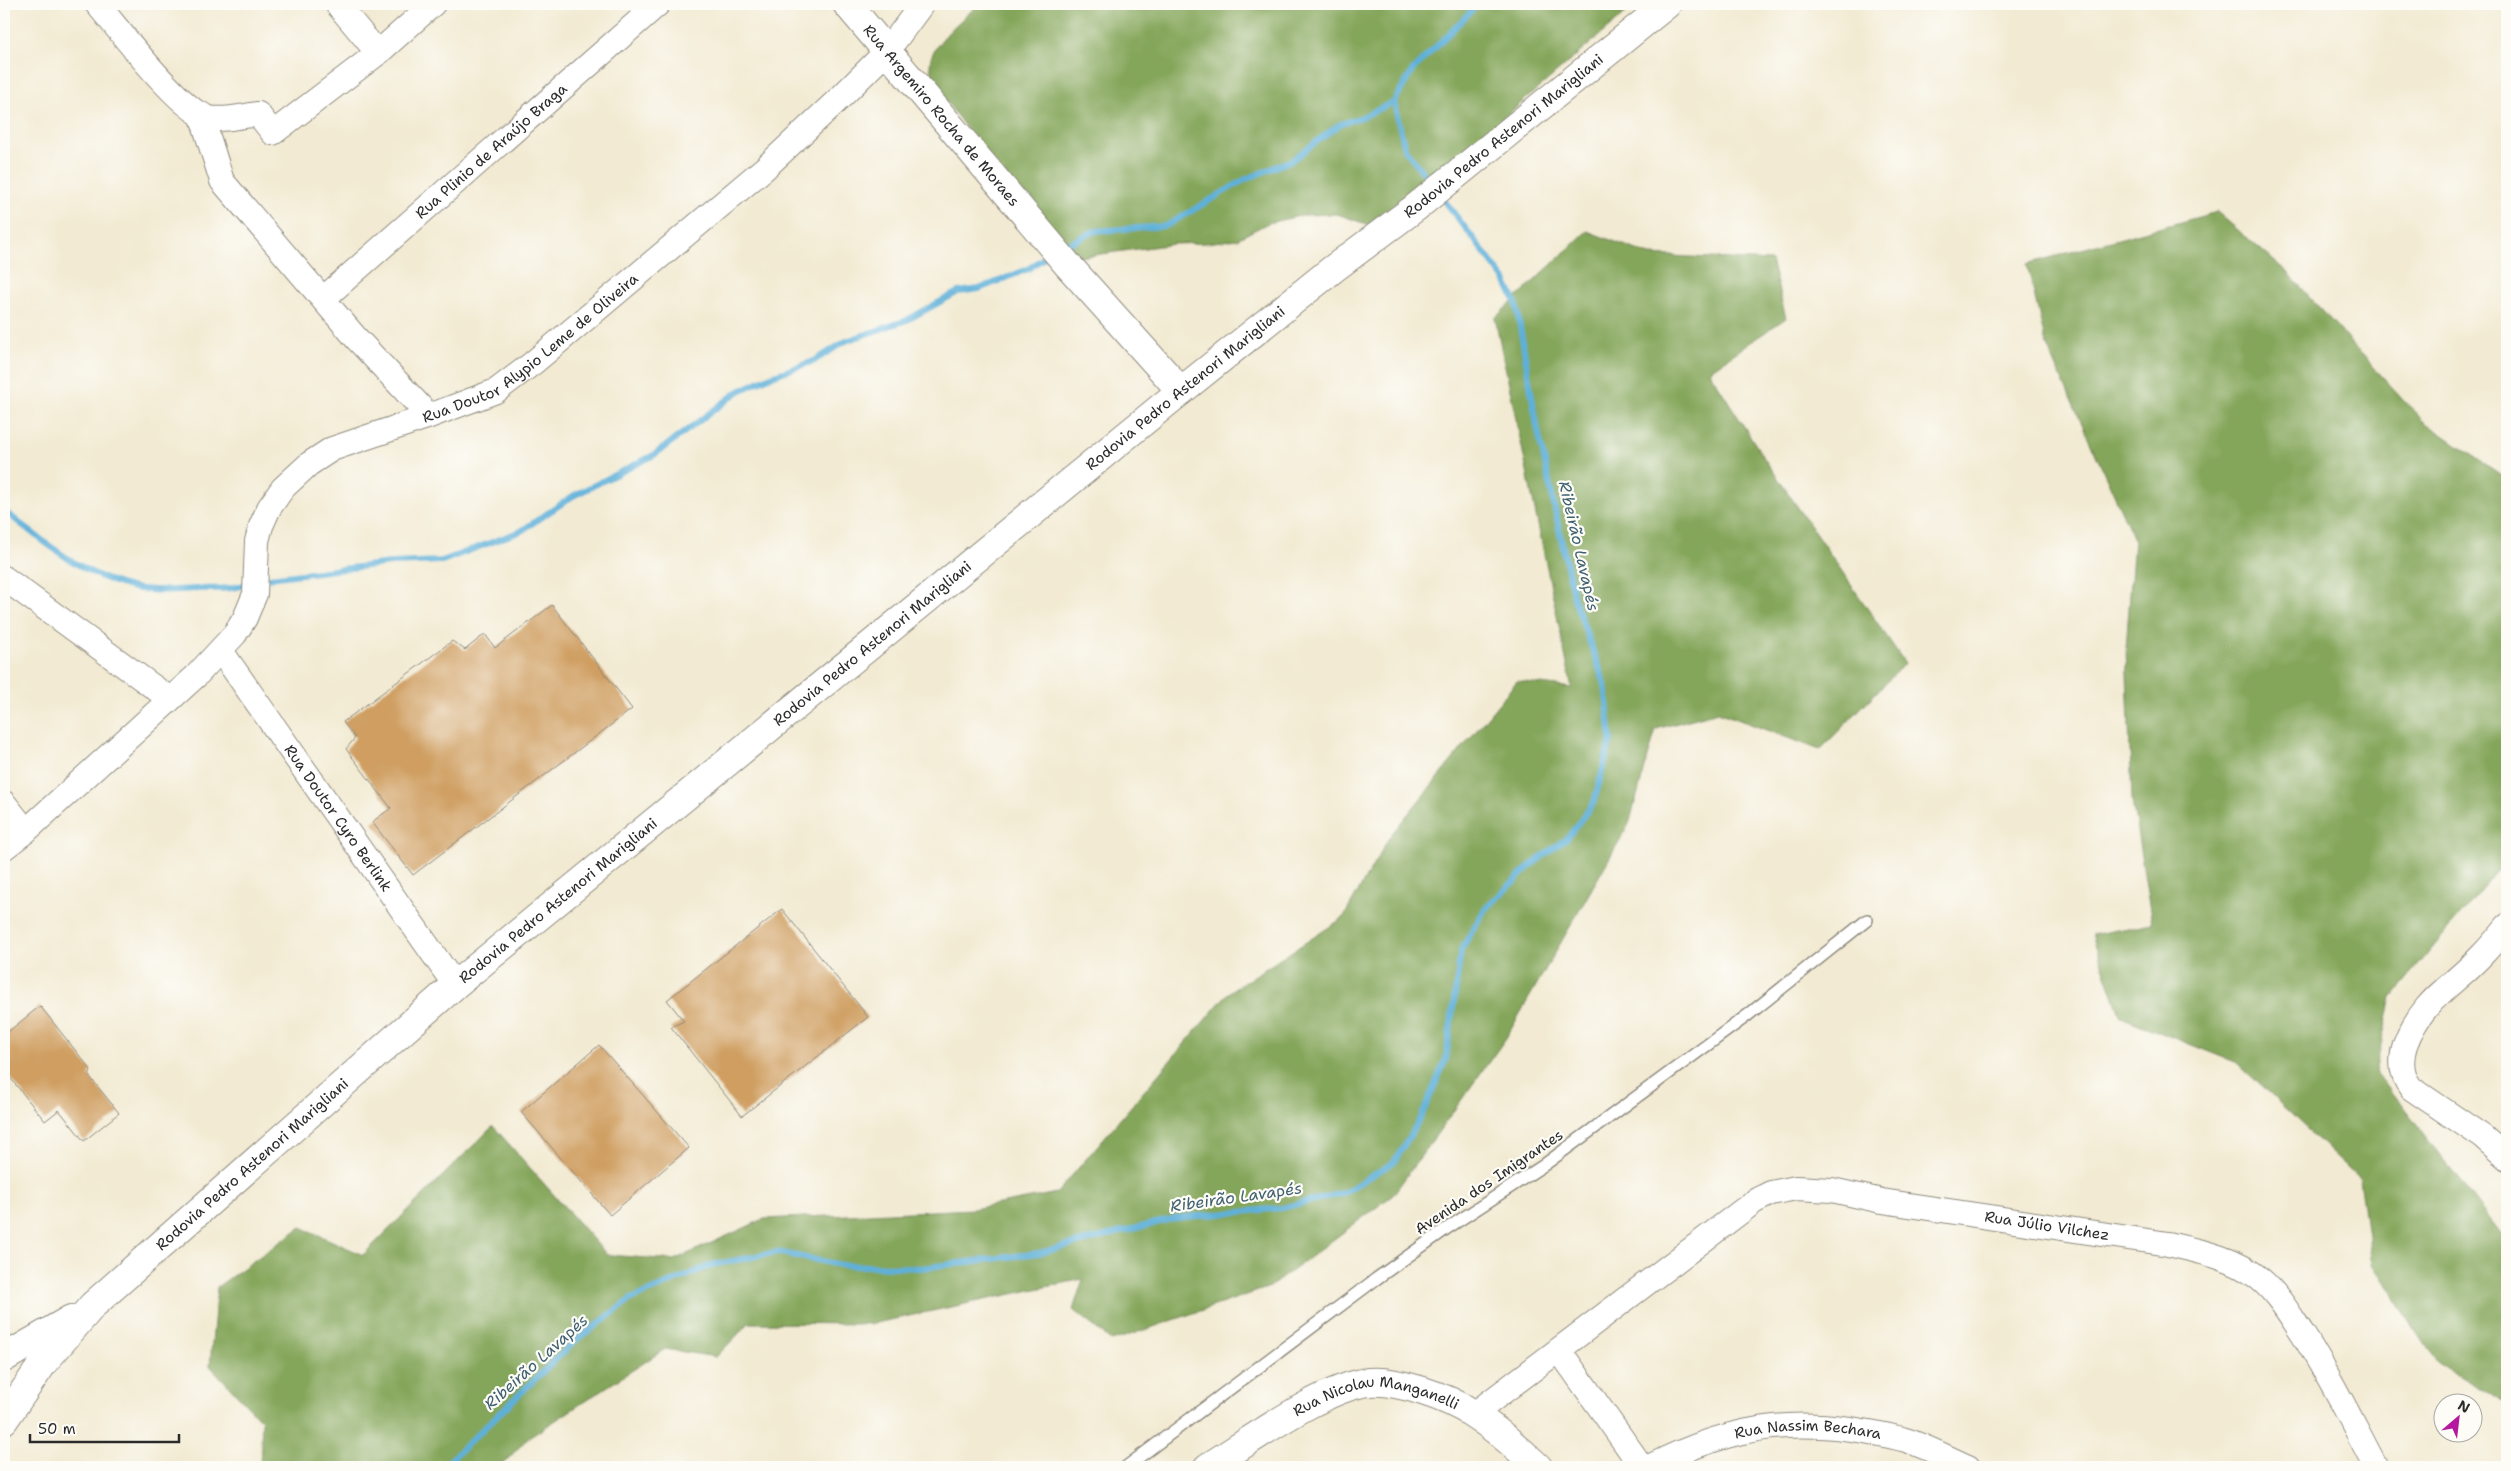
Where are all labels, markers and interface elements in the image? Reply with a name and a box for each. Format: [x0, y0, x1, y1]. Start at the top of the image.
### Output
street label: Rua Argemiro Rocha de Moraes [859, 20, 1024, 211]
street label: Rodovia Pedro Astenori Marigliani [1400, 50, 1607, 223]
street label: Rua Plinio de Araújo Braga [411, 78, 572, 223]
street label: Rua Doutor Alypio Leme de Oliveira [420, 268, 643, 428]
street label: Rodovia Pedro Astenori Marigliani [1082, 301, 1289, 475]
water label: Ribeirão Lavapés [1554, 479, 1604, 613]
street label: Rodovia Pedro Astenori Marigliani [769, 556, 976, 731]
street label: Rua Doutor Cyro Berlink [280, 741, 397, 896]
street label: Rodovia Pedro Astenori Marigliani [455, 813, 662, 988]
street label: Rodovia Pedro Astenori Marigliani [151, 1074, 353, 1255]
street label: Avenida dos Imigrantes [1411, 1125, 1567, 1239]
water label: Ribeirão Lavapés [1169, 1177, 1303, 1217]
street label: Rua Júlio Vilchez [1983, 1207, 2111, 1245]
water label: Ribeirão Lavapés [480, 1310, 592, 1414]
text: Rua Nicolau Manganelli [1289, 1372, 1463, 1421]
north arrow [2434, 1394, 2484, 1444]
text: N [2455, 1396, 2473, 1417]
street label: Rua Nicolau Manganelli [1289, 1400, 1463, 1428]
scale bar [30, 1411, 179, 1443]
street label: Rua Nassim Bechara [1732, 1415, 1884, 1444]
text: 50 m [38, 1419, 76, 1439]

